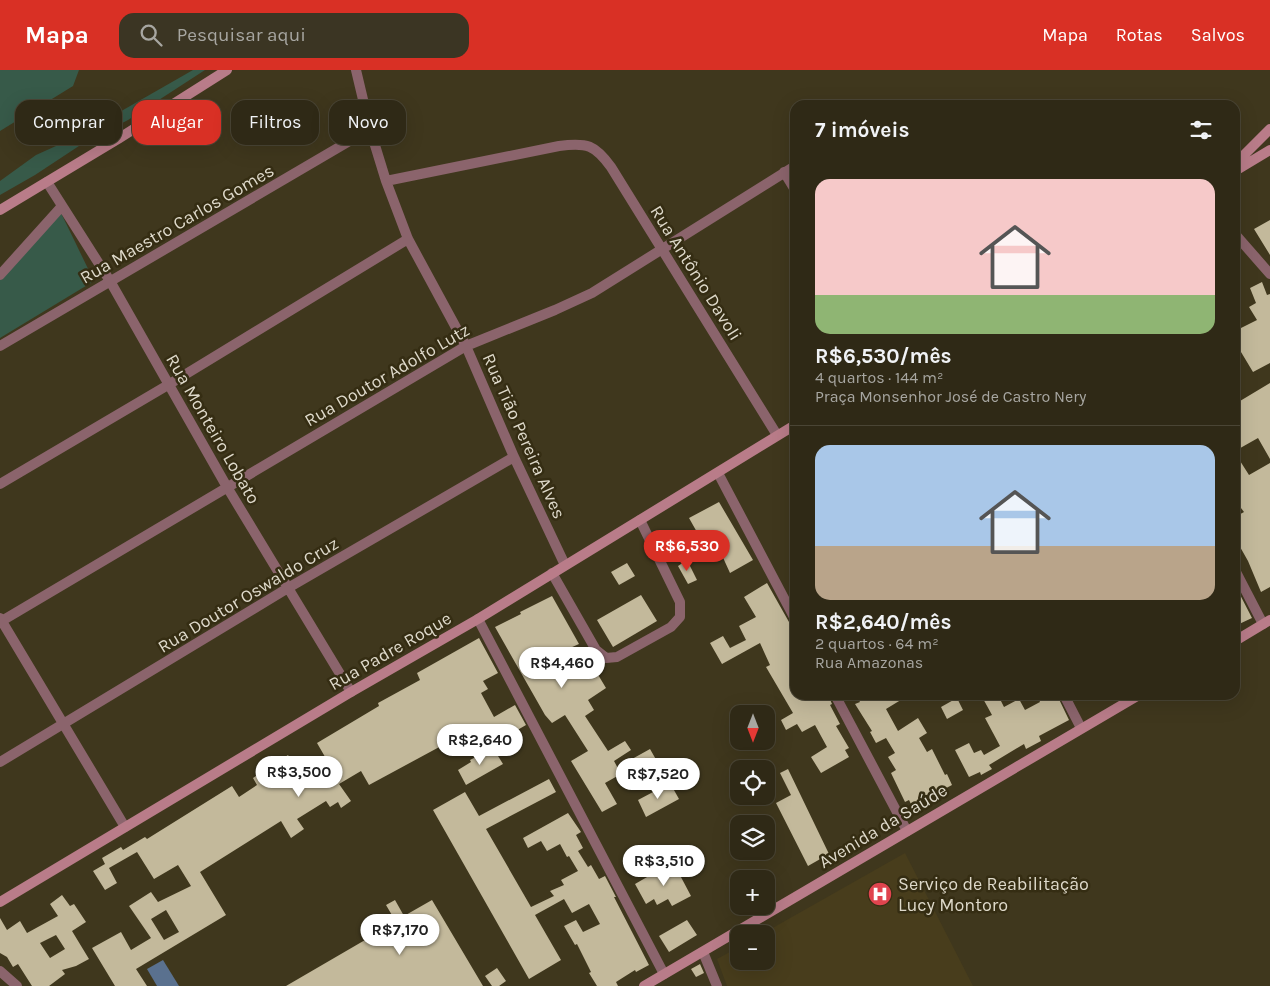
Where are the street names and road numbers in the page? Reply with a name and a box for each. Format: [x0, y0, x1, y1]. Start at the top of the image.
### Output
street label: Rua Maestro Carlos Gomes [76, 159, 278, 289]
street label: Rua Antônio Davoli [646, 201, 746, 345]
street label: Rua Doutor Adolfo Lutz [301, 319, 473, 431]
street label: Rua Monteiro Lobato [161, 350, 265, 508]
street label: Rua Tião Pereira Alves [478, 350, 570, 522]
street label: Rua Doutor Oswaldo Cruz [154, 532, 342, 658]
street label: Rua Padre Roque [325, 607, 455, 695]
street label: Avenida da Saúde [815, 779, 951, 873]

